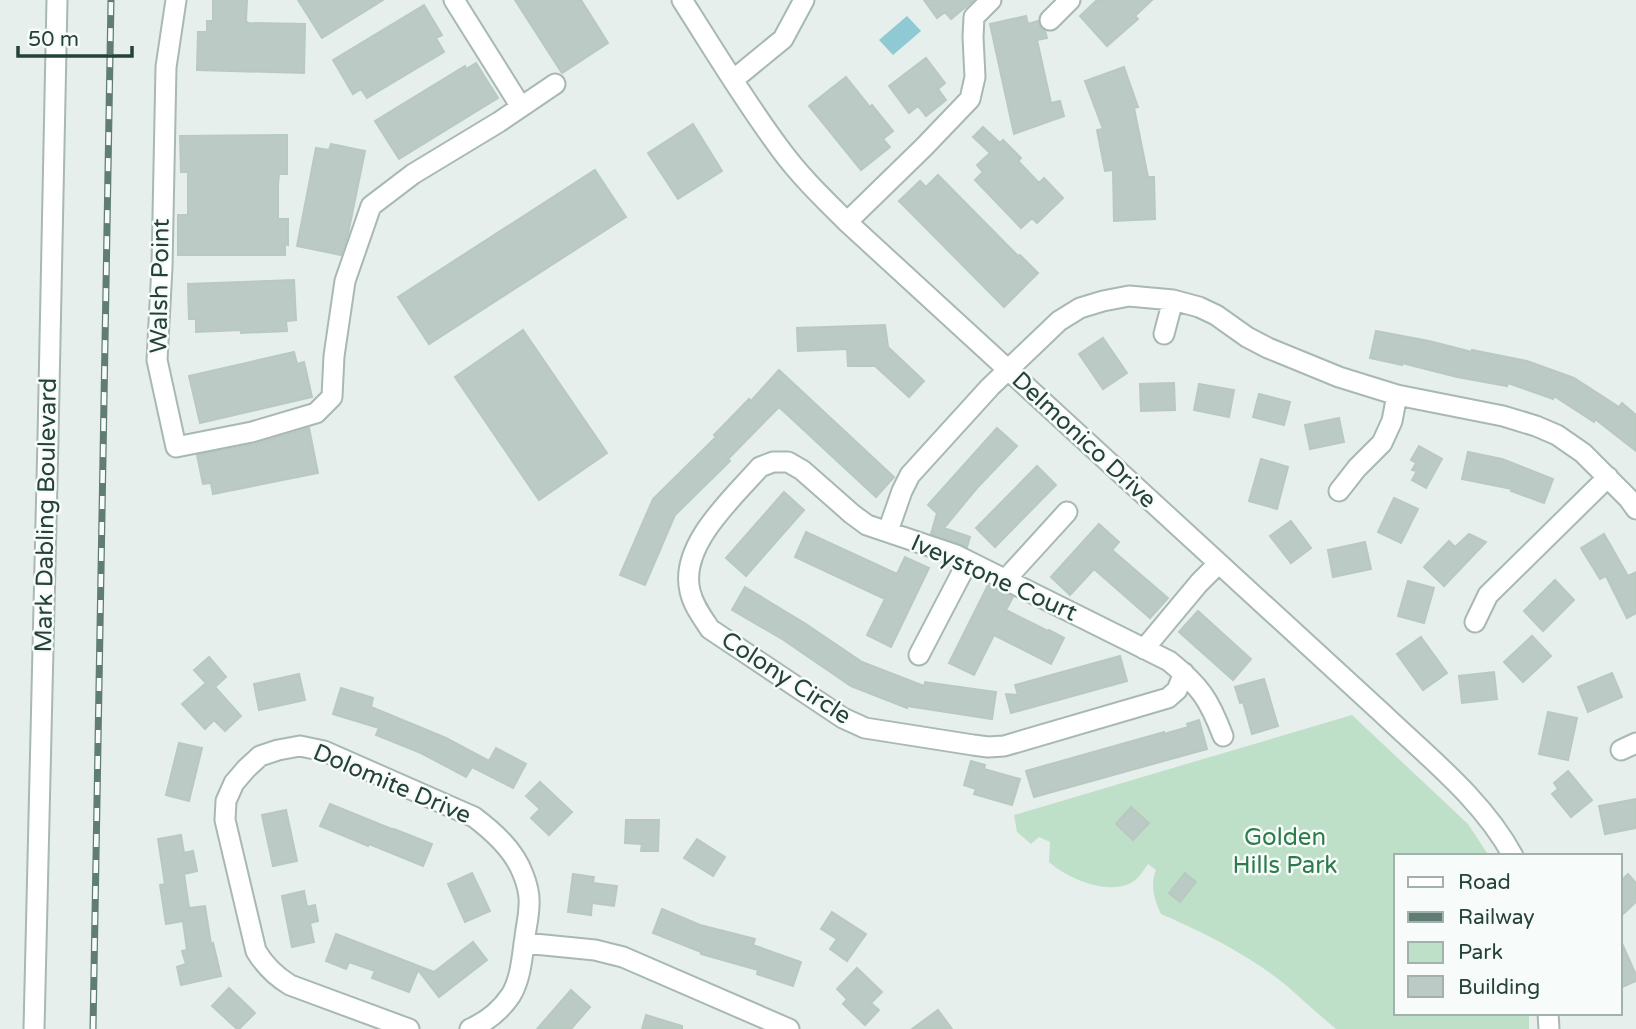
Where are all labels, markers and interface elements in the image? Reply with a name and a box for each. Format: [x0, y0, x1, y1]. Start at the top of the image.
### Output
scale bar [18, 14, 131, 58]
text: 50 m [28, 27, 79, 52]
street label: Walsh Point [144, 218, 176, 354]
street label: Delmonico Drive [1006, 366, 1162, 514]
street label: Mark Dabling Boulevard [29, 377, 63, 653]
street label: Iveystone Court [906, 528, 1082, 628]
street label: Colony Circle [716, 625, 856, 731]
street label: Dolomite Drive [309, 738, 475, 830]
park label: Golden Hills Park [1233, 823, 1337, 880]
legend [1394, 854, 1622, 1015]
text: Road [1458, 870, 1511, 895]
text: Railway [1458, 905, 1535, 930]
text: Park [1458, 940, 1503, 965]
text: Building [1458, 975, 1540, 1000]

